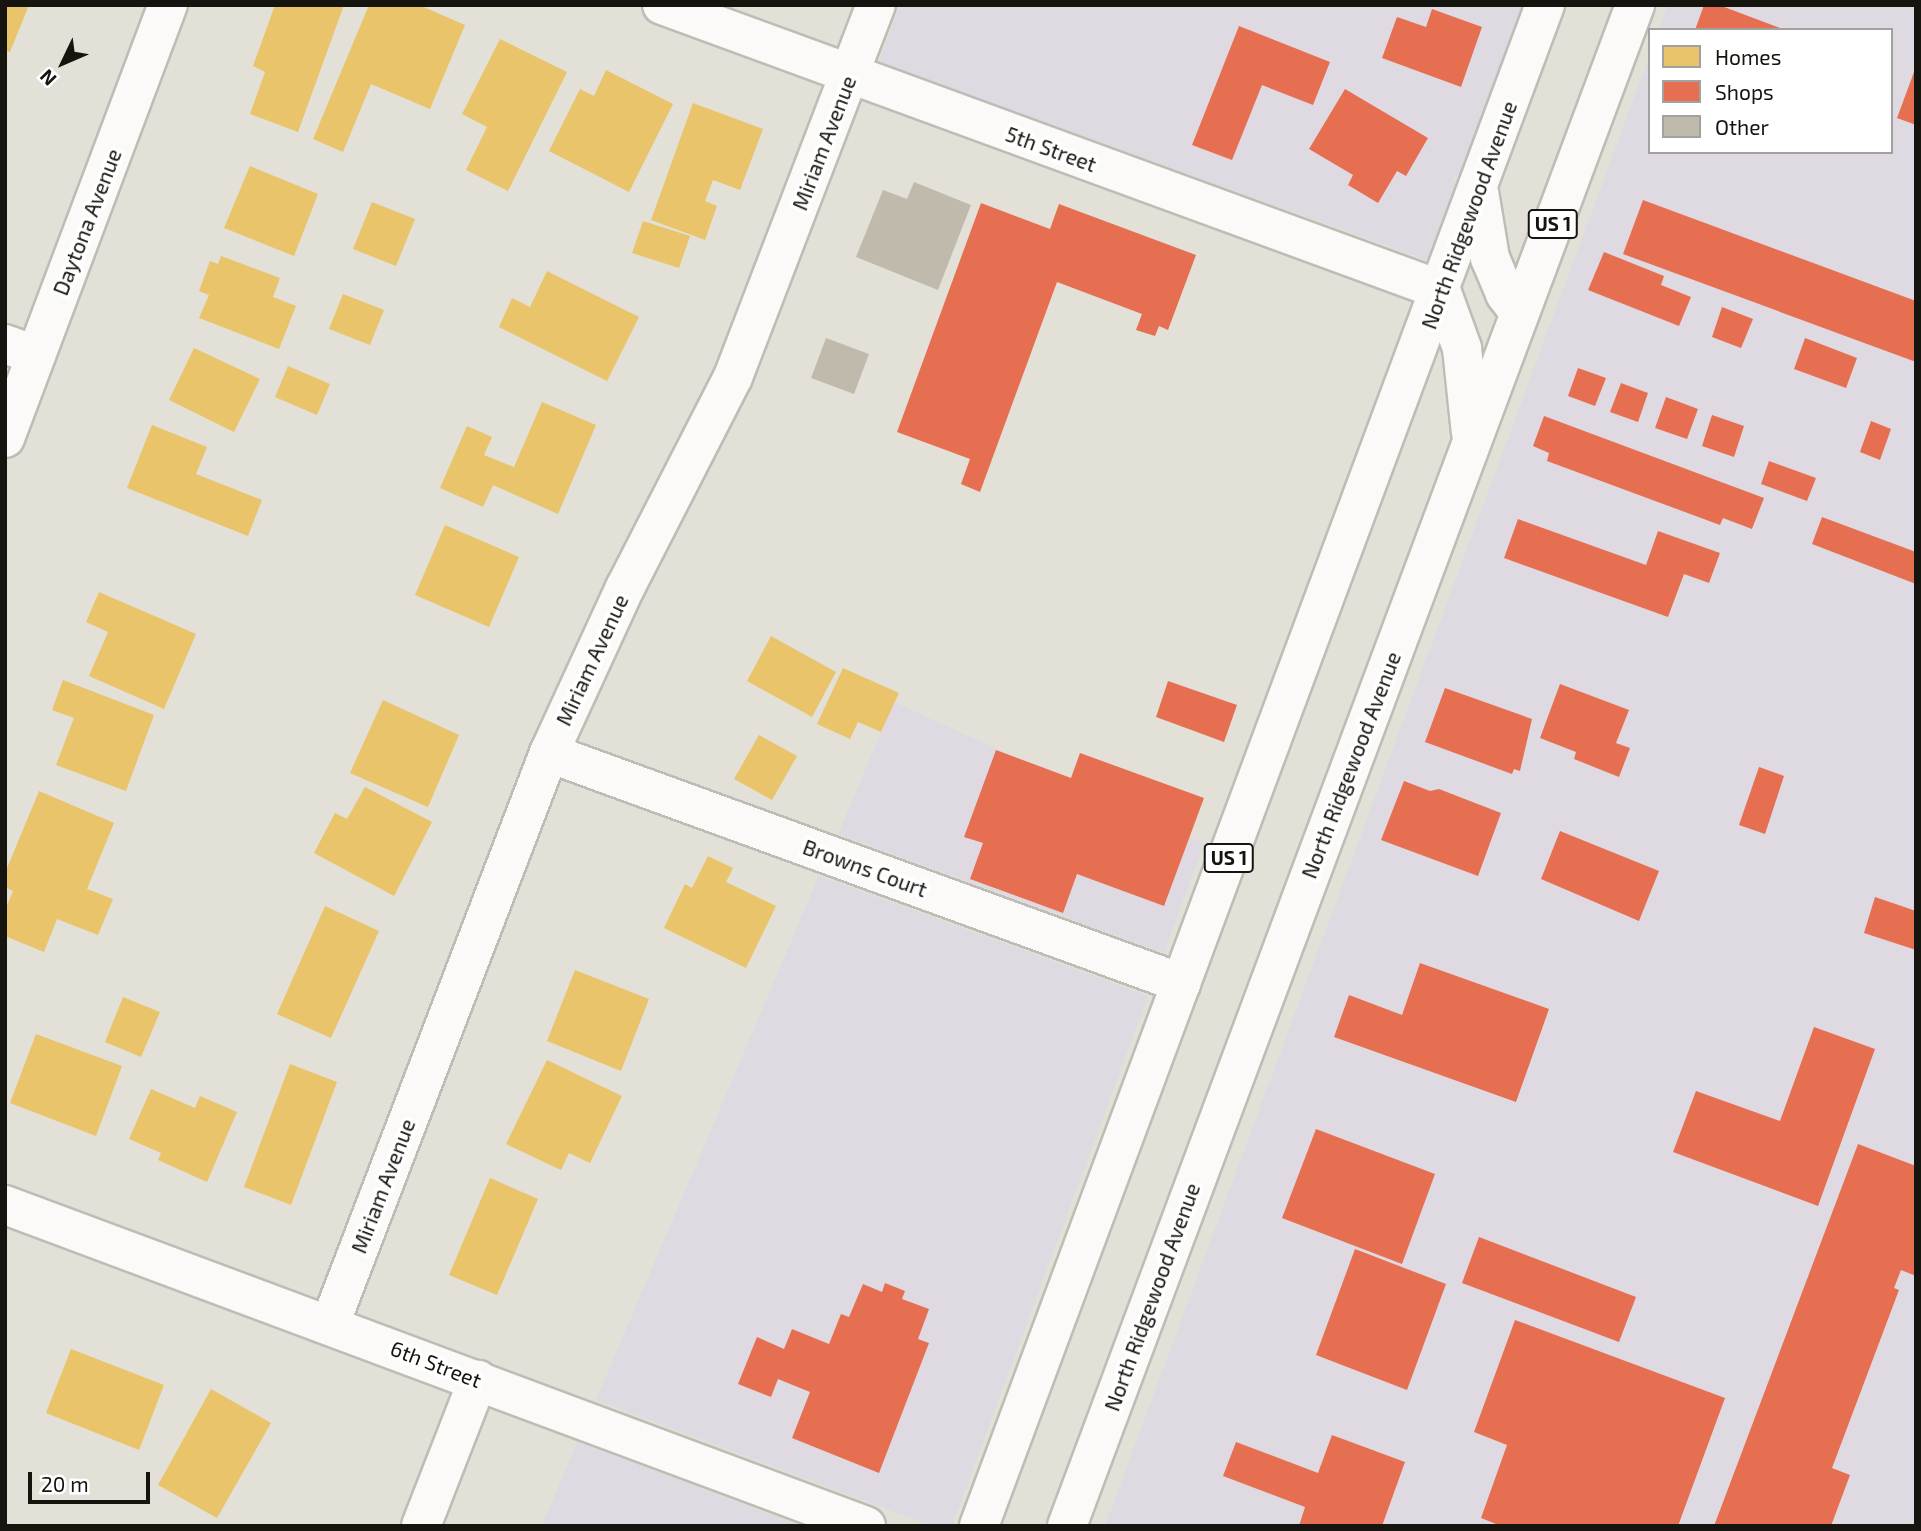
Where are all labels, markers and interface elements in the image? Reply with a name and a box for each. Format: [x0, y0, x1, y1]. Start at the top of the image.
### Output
north arrow [28, 28, 98, 98]
legend [1648, 28, 1893, 154]
text: Homes [1715, 44, 1781, 69]
text: N [34, 65, 61, 91]
street label: Miriam Avenue [787, 72, 861, 214]
text: Shops [1715, 79, 1774, 104]
street label: North Ridgewood Avenue [1416, 97, 1522, 333]
text: Other [1715, 114, 1769, 139]
street label: 5th Street [1002, 121, 1100, 177]
street label: Daytona Avenue [47, 145, 127, 299]
road number: US 1 [1527, 208, 1579, 240]
street label: Miriam Avenue [551, 590, 633, 730]
street label: North Ridgewood Avenue [1296, 648, 1406, 882]
street label: Browns Court [800, 834, 930, 902]
road number: US 1 [1203, 842, 1255, 874]
street label: Miriam Avenue [346, 1115, 420, 1257]
street label: North Ridgewood Avenue [1099, 1179, 1205, 1415]
street label: 6th Street [387, 1335, 485, 1393]
scale bar [32, 1458, 154, 1502]
text: 20 m [41, 1471, 89, 1496]

